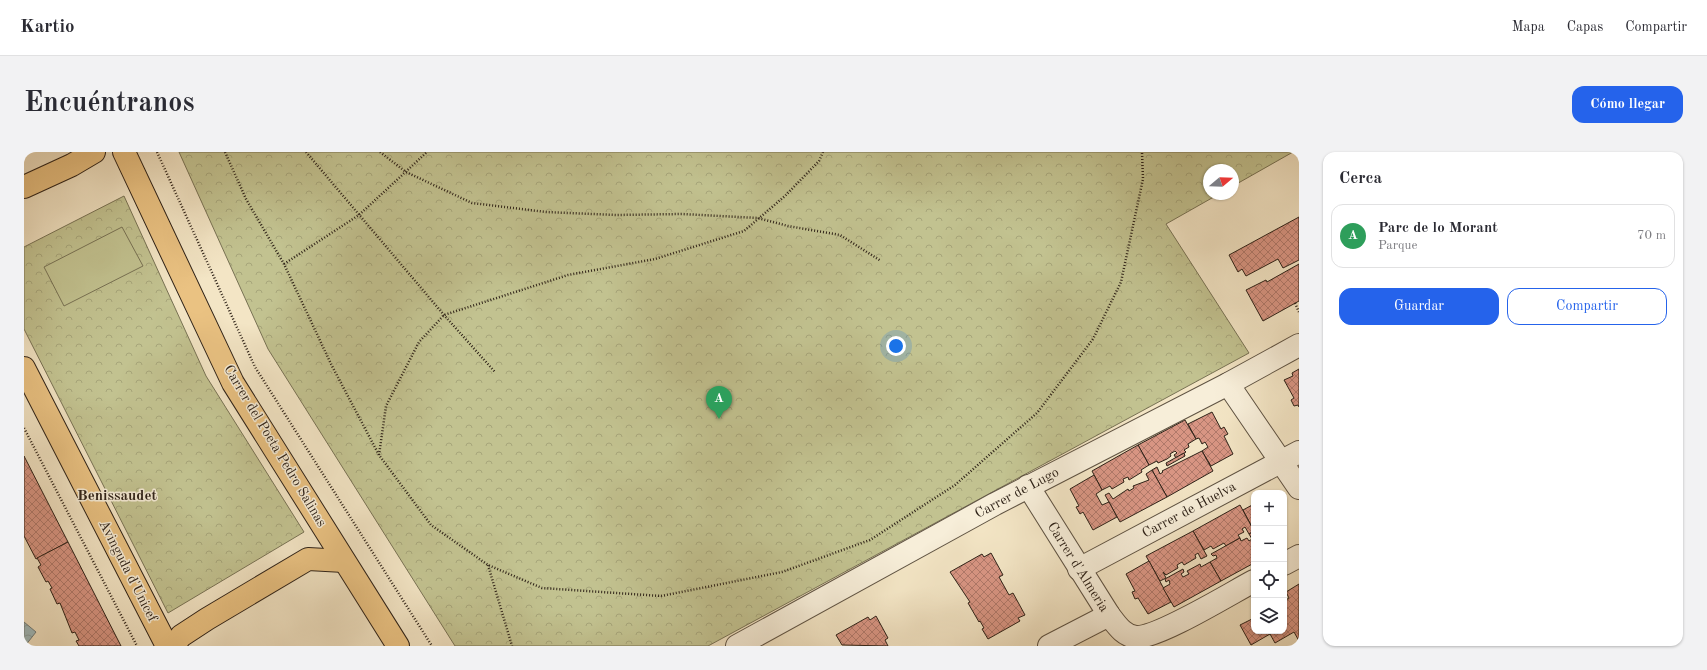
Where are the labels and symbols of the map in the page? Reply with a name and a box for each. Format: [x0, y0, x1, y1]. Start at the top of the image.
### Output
north arrow [1203, 164, 1239, 200]
your location [886, 336, 906, 356]
street label: Carrer del Poeta Pedro Salinas [221, 363, 329, 529]
pin: A [706, 386, 732, 419]
street label: Carrer de Lugo [973, 465, 1061, 521]
street label: Carrer de Huelva [1140, 479, 1238, 541]
district label: Benissaudet [77, 489, 157, 504]
street label: Avinguda d'Unicef [96, 518, 160, 625]
street label: Carrer d'Almeria [1045, 520, 1111, 614]

